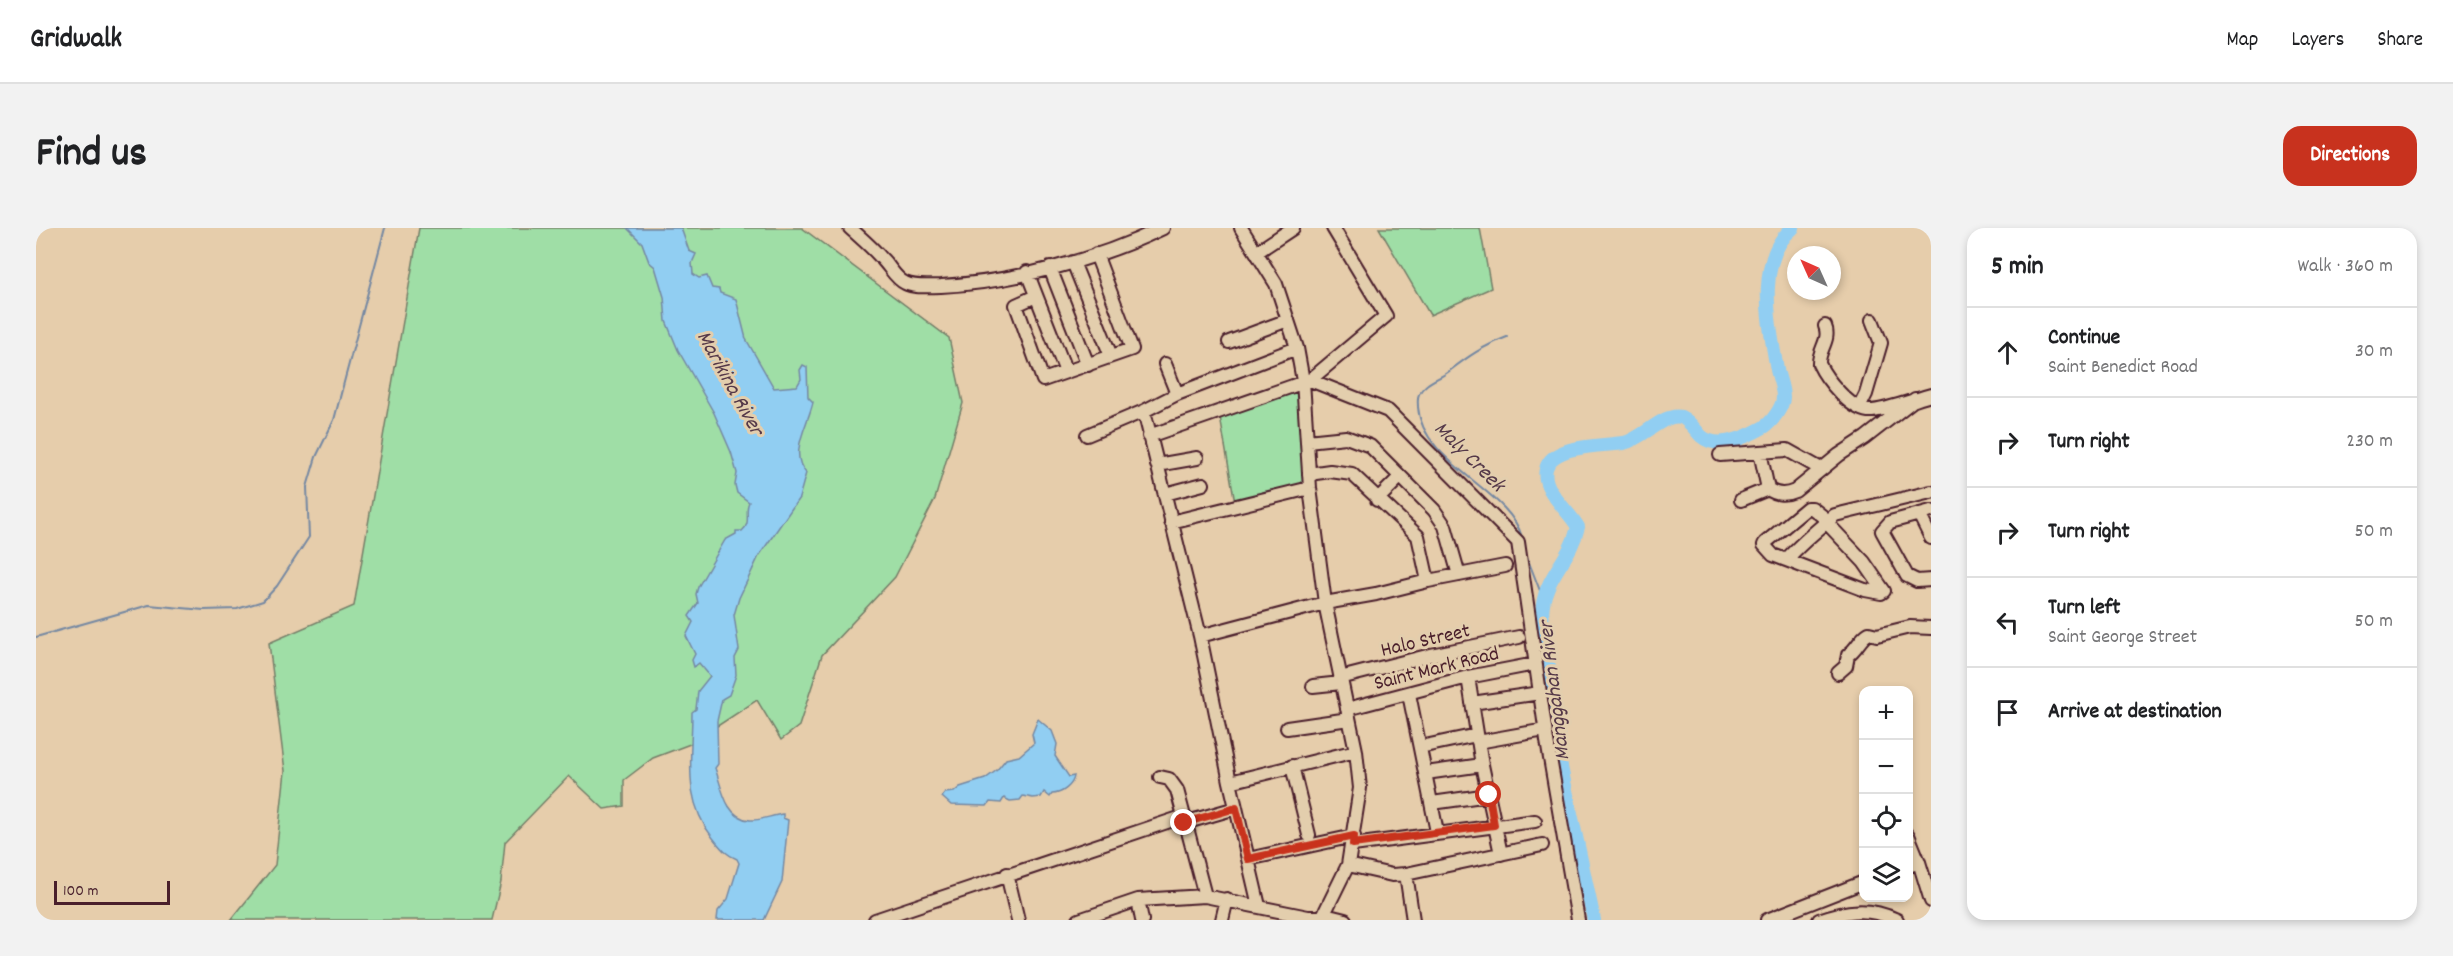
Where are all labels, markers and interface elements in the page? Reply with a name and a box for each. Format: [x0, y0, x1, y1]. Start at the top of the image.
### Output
text: Gridwalk [30, 21, 122, 61]
text: Map [2227, 26, 2258, 56]
text: Layers [2291, 26, 2344, 56]
text: Share [2377, 26, 2423, 56]
text: Find us [36, 126, 147, 186]
button: Directions [2283, 126, 2417, 186]
north arrow [1787, 246, 1841, 300]
text: 5 min [1991, 249, 2044, 286]
text: Walk · 360 m [2298, 253, 2393, 281]
text: Continue [2048, 323, 2120, 354]
water label: Marikina River [687, 326, 772, 444]
icon: ahead [1991, 336, 2024, 369]
text: 30 m [2355, 338, 2393, 366]
text: Saint Benedict Road [2048, 354, 2198, 382]
water label: Maly Creek [1426, 415, 1513, 502]
icon: right [1991, 426, 2024, 459]
text: Turn right [2048, 427, 2130, 458]
text: 230 m [2346, 428, 2393, 456]
icon: right [1991, 516, 2024, 549]
text: Turn right [2048, 517, 2130, 548]
text: 50 m [2355, 518, 2393, 546]
text: Turn left [2048, 593, 2120, 624]
icon: left [1991, 606, 2024, 639]
text: 50 m [2355, 608, 2393, 636]
water label: Manggahan River [1531, 616, 1579, 762]
street label: Halo Street [1378, 617, 1474, 667]
text: Saint George Street [2048, 624, 2197, 652]
street label: Saint Mark Road [1371, 640, 1502, 700]
map controls [1859, 686, 1913, 902]
button: + [1859, 686, 1913, 740]
icon: arrive [1991, 696, 2024, 729]
text: Arrive at destination [2048, 697, 2222, 728]
button: − [1859, 740, 1913, 794]
route start [1475, 781, 1501, 807]
button: locate [1859, 794, 1913, 848]
route end [1170, 809, 1196, 835]
button: layers [1859, 848, 1913, 902]
scale bar [54, 878, 170, 906]
text: 100 m [63, 880, 99, 903]

